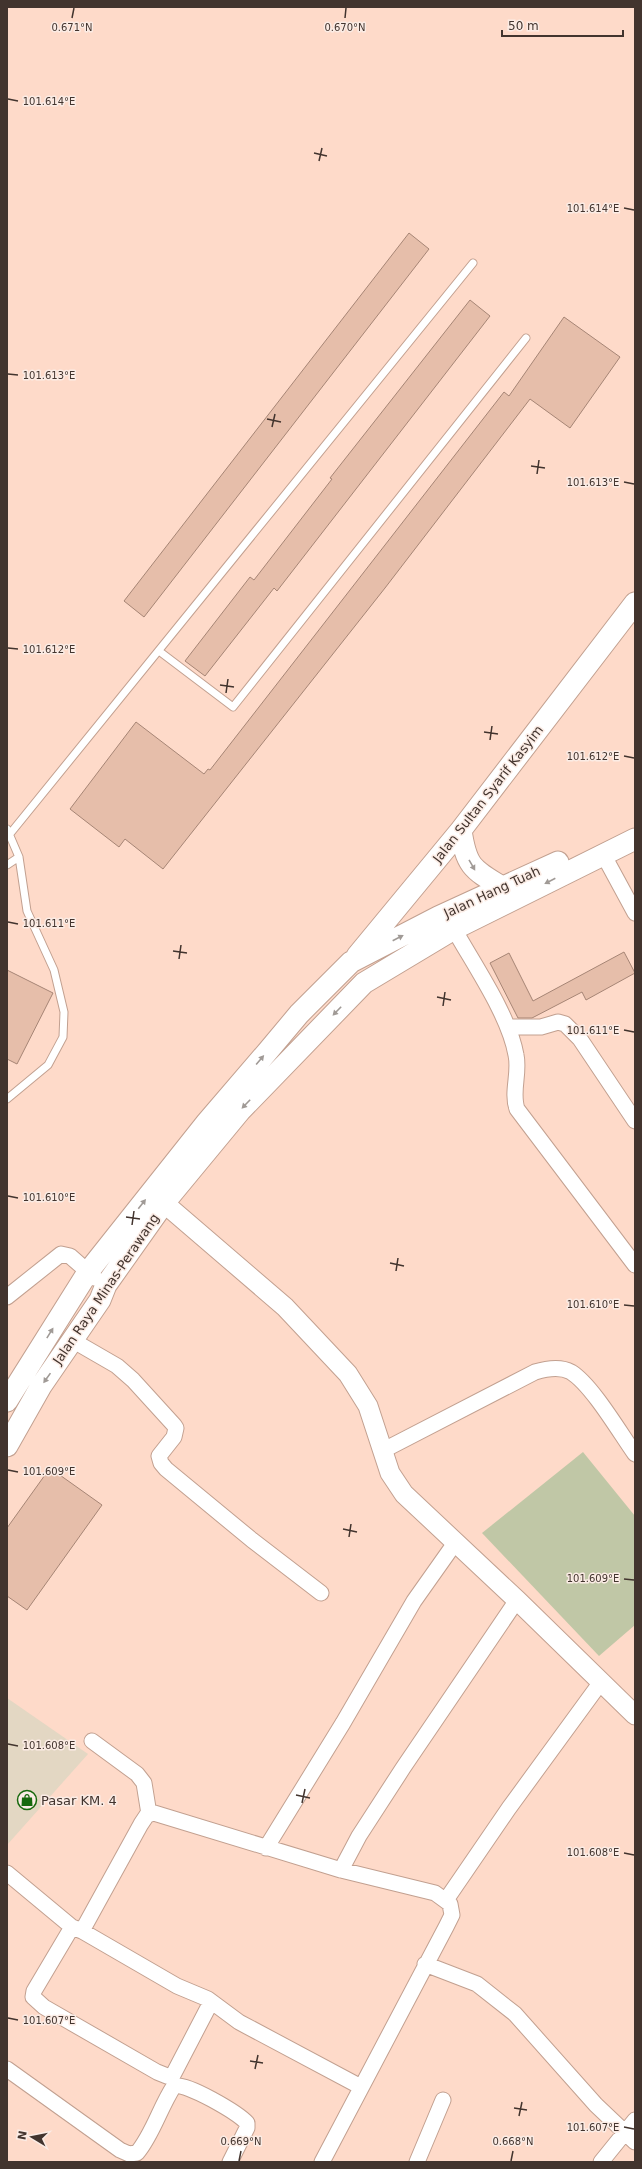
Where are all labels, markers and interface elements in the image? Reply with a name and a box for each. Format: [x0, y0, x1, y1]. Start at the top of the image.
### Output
scale bar [502, 12, 623, 38]
text: 50 m [508, 19, 539, 33]
text: 0.671°N [51, 22, 93, 33]
text: 0.670°N [324, 22, 366, 33]
text: 101.614°E [23, 96, 75, 107]
text: 101.614°E [567, 203, 619, 214]
text: 101.613°E [23, 370, 75, 381]
text: 101.613°E [567, 477, 619, 488]
text: 101.612°E [23, 644, 75, 655]
street label: Jalan Sultan Syarif Kasyim [429, 722, 546, 866]
text: 101.612°E [567, 751, 619, 762]
one-way arrow [469, 859, 475, 871]
street label: Jalan Hang Tuah [441, 863, 543, 921]
one-way arrow [544, 878, 556, 884]
text: 101.611°E [23, 918, 75, 929]
one-way arrow [393, 935, 404, 941]
one-way arrow [332, 1006, 342, 1016]
text: 101.611°E [567, 1025, 619, 1036]
one-way arrow [255, 1055, 264, 1066]
one-way arrow [241, 1099, 251, 1109]
text: 101.610°E [23, 1192, 75, 1203]
one-way arrow [138, 1199, 146, 1210]
street label: Jalan Raya Minas-Perawang [49, 1211, 162, 1368]
text: 101.610°E [567, 1299, 619, 1310]
one-way arrow [46, 1328, 54, 1338]
one-way arrow [43, 1373, 51, 1384]
text: 101.609°E [23, 1466, 75, 1477]
text: 101.609°E [567, 1573, 619, 1584]
text: 101.608°E [23, 1740, 75, 1751]
shop icon: Pasar KM. 4 [16, 1789, 38, 1811]
place label: Pasar KM. 4 [41, 1793, 117, 1808]
text: 101.608°E [567, 1847, 619, 1858]
text: 101.607°E [23, 2015, 75, 2026]
north arrow [12, 2117, 52, 2157]
text: 101.607°E [567, 2122, 619, 2133]
text: N [15, 2130, 30, 2141]
text: 0.669°N [220, 2136, 262, 2147]
text: 0.668°N [492, 2136, 534, 2147]

